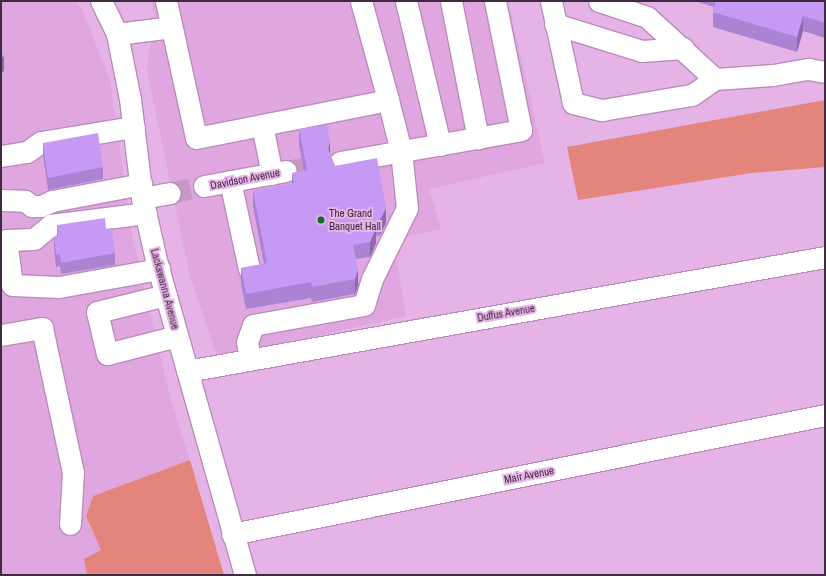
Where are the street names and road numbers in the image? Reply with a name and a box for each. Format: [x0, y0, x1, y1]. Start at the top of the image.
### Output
street label: Davidson Avenue [209, 166, 281, 192]
street label: Lackawanna Avenue [148, 247, 182, 331]
street label: Duffus Avenue [476, 301, 536, 325]
street label: Mair Avenue [503, 464, 555, 486]

